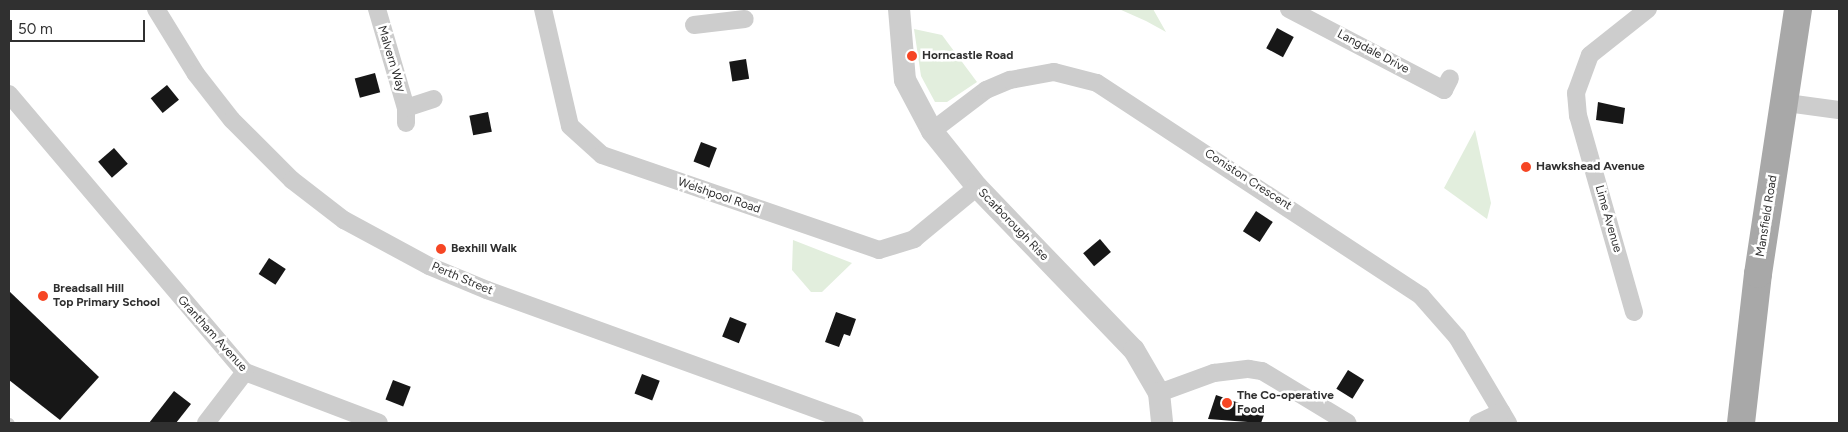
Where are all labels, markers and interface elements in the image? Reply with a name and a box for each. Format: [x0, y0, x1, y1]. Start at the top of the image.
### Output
scale bar [12, 10, 148, 42]
text: 50 m [18, 20, 53, 38]
street label: Malvern Way [374, 24, 408, 94]
street label: Langdale Drive [1335, 27, 1411, 77]
place label: Horncastle Road [922, 49, 1013, 63]
marker: Horncastle Road [906, 50, 918, 62]
street label: Coniston Crescent [1202, 146, 1294, 214]
place label: Hawkshead Avenue [1536, 160, 1645, 174]
marker: Hawkshead Avenue [1520, 161, 1532, 173]
street label: Mansfield Road [1753, 174, 1781, 258]
street label: Welshpool Road [676, 175, 762, 217]
street label: Lime Avenue [1592, 184, 1624, 254]
street label: Scarborough Rise [975, 186, 1051, 264]
place label: Bexhill Walk [451, 242, 517, 256]
marker: Bexhill Walk [435, 243, 447, 255]
street label: Perth Street [429, 260, 495, 298]
place label: Breadsall Hill Top Primary School [53, 282, 160, 310]
marker: Breadsall Hill Top Primary School [37, 290, 49, 302]
street label: Grantham Avenue [174, 293, 250, 375]
place label: The Co-operative Food [1237, 389, 1334, 417]
marker: The Co-operative Food [1221, 397, 1233, 409]

